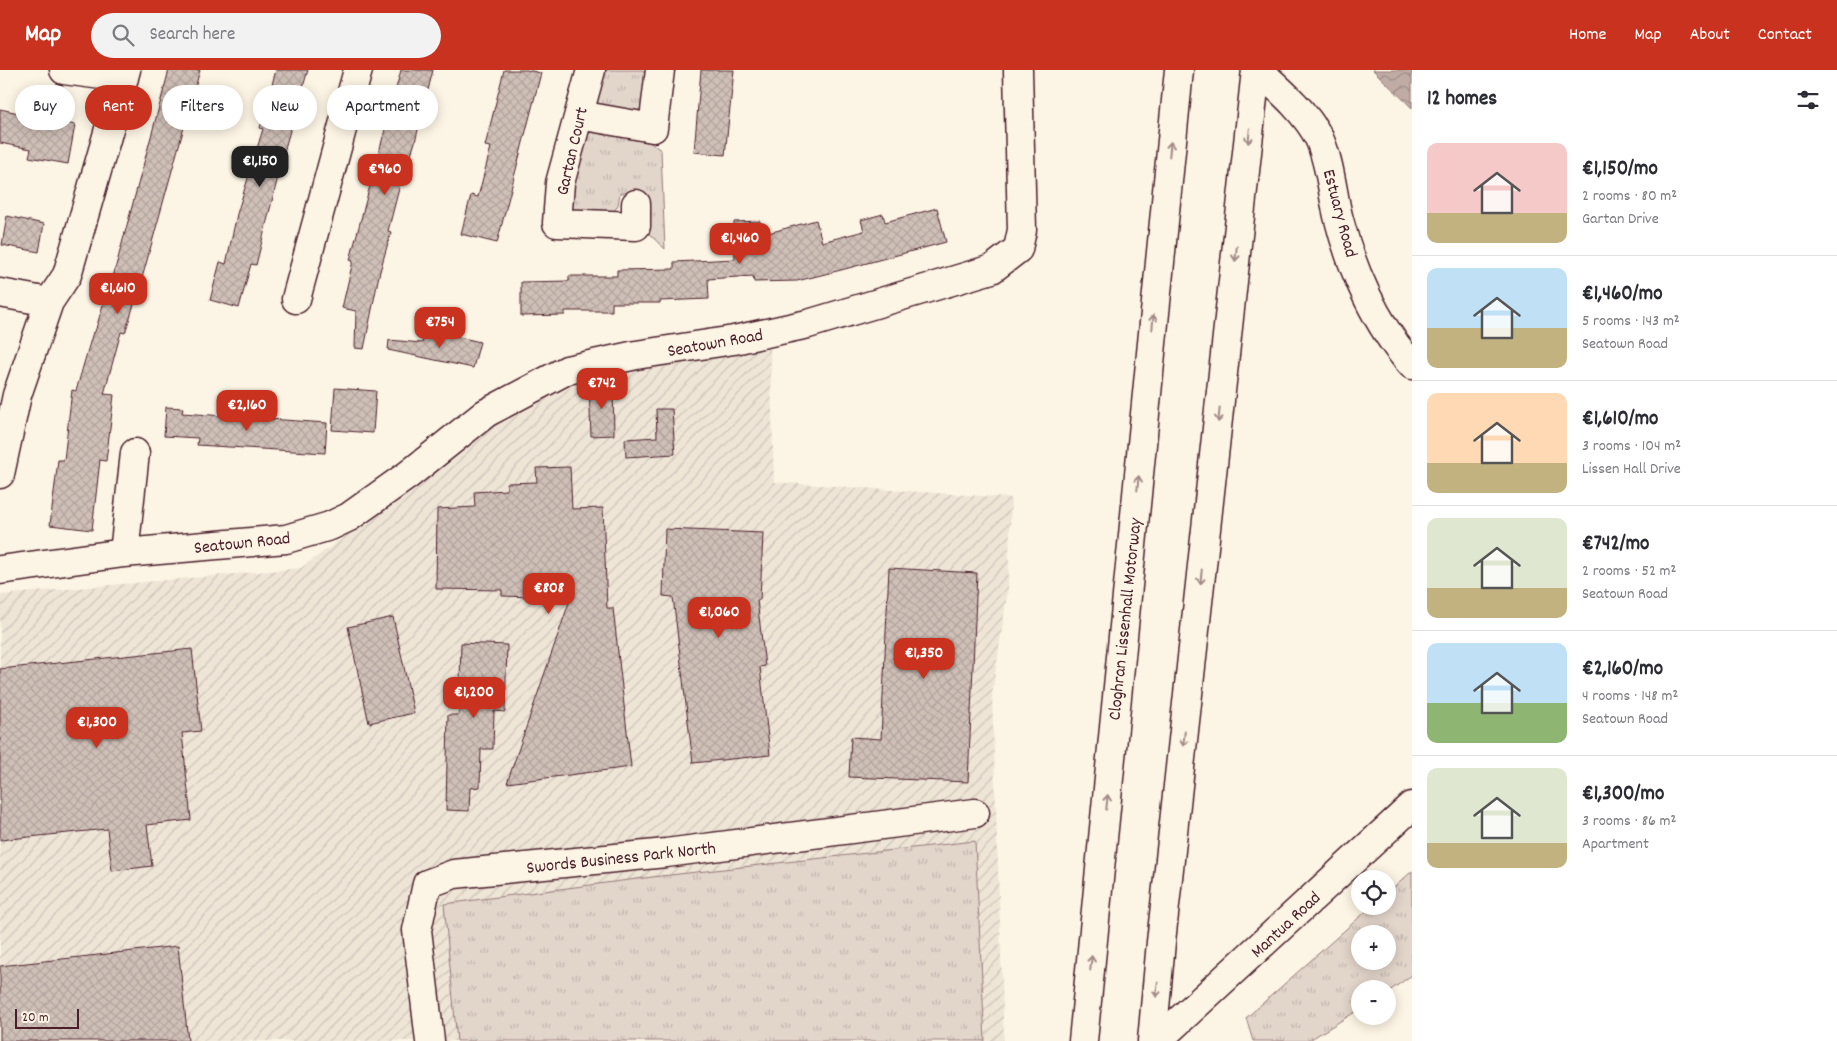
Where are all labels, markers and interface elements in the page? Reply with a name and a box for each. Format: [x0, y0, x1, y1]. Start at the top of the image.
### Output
search box [91, 13, 441, 58]
text: Map [25, 18, 61, 52]
icon: search [109, 21, 137, 49]
text: Search here [149, 22, 235, 49]
text: Home [1569, 23, 1606, 48]
text: Map [1634, 23, 1662, 48]
text: About [1690, 23, 1730, 48]
text: Contact [1758, 23, 1812, 48]
chip: Buy [15, 85, 75, 130]
chip: Rent [85, 85, 152, 130]
chip: Filters [162, 85, 243, 130]
chip: New [253, 85, 317, 130]
chip: Apartment [327, 85, 438, 130]
text: 12 homes [1427, 85, 1497, 115]
icon: filters [1794, 86, 1822, 114]
street label: Gartan Court [551, 105, 596, 198]
one-way arrow [1244, 128, 1254, 144]
one-way arrow [1165, 142, 1175, 158]
pin: €1,150 [219, 146, 301, 188]
text: €1,150 [242, 150, 278, 173]
pin: €960 [355, 154, 415, 196]
text: €1,150/mo [1582, 155, 1658, 185]
text: €960 [369, 158, 401, 181]
icon: home [1467, 163, 1527, 223]
street label: Estuary Road [1315, 167, 1362, 261]
text: 2 rooms · 80 m² [1582, 185, 1677, 208]
text: Gartan Drive [1582, 208, 1659, 231]
pin: €1,460 [699, 222, 781, 265]
text: €1,460 [721, 227, 759, 250]
one-way arrow [1232, 246, 1241, 262]
pin: €1,610 [77, 272, 159, 315]
text: €1,610 [100, 277, 136, 300]
text: €1,460/mo [1582, 280, 1663, 310]
icon: home [1467, 288, 1527, 348]
pin: €754 [410, 306, 470, 349]
text: 5 rooms · 143 m² [1582, 310, 1680, 333]
text: €754 [425, 311, 455, 334]
one-way arrow [1148, 314, 1158, 330]
street label: Seatown Road [666, 324, 765, 365]
text: Seatown Road [1582, 333, 1668, 356]
pin: €742 [572, 368, 632, 410]
text: €742 [588, 372, 616, 395]
pin: €2,160 [206, 390, 288, 432]
text: €2,160 [227, 394, 267, 417]
text: €1,610/mo [1582, 405, 1658, 435]
one-way arrow [1214, 407, 1224, 423]
icon: home [1467, 413, 1527, 473]
text: 3 rooms · 104 m² [1582, 435, 1681, 458]
text: Lissen Hall Drive [1582, 458, 1681, 481]
one-way arrow [1133, 476, 1142, 492]
street label: Cloghran Lissenhall Motorway [1103, 516, 1150, 722]
street label: Seatown Road [193, 527, 292, 562]
text: €742/mo [1582, 530, 1649, 560]
icon: home [1467, 538, 1527, 598]
text: 2 rooms · 52 m² [1582, 560, 1676, 583]
one-way arrow [1196, 569, 1206, 585]
pin: €808 [519, 572, 579, 615]
text: €808 [534, 577, 564, 600]
text: Seatown Road [1582, 583, 1668, 606]
pin: €1,060 [678, 596, 760, 639]
text: €1,060 [699, 601, 739, 624]
pin: €1,350 [883, 638, 965, 680]
text: €1,350 [905, 642, 943, 665]
text: €2,160/mo [1582, 655, 1663, 685]
icon: home [1467, 663, 1527, 723]
pin: €1,200 [433, 676, 515, 719]
text: €1,200 [454, 681, 494, 704]
text: 4 rooms · 148 m² [1582, 685, 1678, 708]
pin: €1,300 [56, 706, 138, 749]
text: Seatown Road [1582, 708, 1668, 731]
text: €1,300 [77, 711, 117, 734]
one-way arrow [1179, 730, 1188, 746]
text: €1,300/mo [1582, 780, 1664, 810]
icon: home [1467, 788, 1527, 848]
one-way arrow [1102, 794, 1111, 810]
text: 3 rooms · 86 m² [1582, 810, 1676, 833]
text: Apartment [1582, 833, 1649, 856]
street label: Swords Business Park North [525, 837, 717, 882]
map controls [1351, 870, 1396, 1025]
button: locate [1351, 870, 1396, 915]
street label: Mantua Road [1246, 887, 1327, 965]
button: + [1351, 925, 1396, 970]
one-way arrow [1086, 956, 1096, 972]
button: − [1351, 980, 1396, 1025]
one-way arrow [1152, 982, 1162, 998]
scale bar [15, 1006, 79, 1029]
text: 20 m [22, 1008, 49, 1028]

